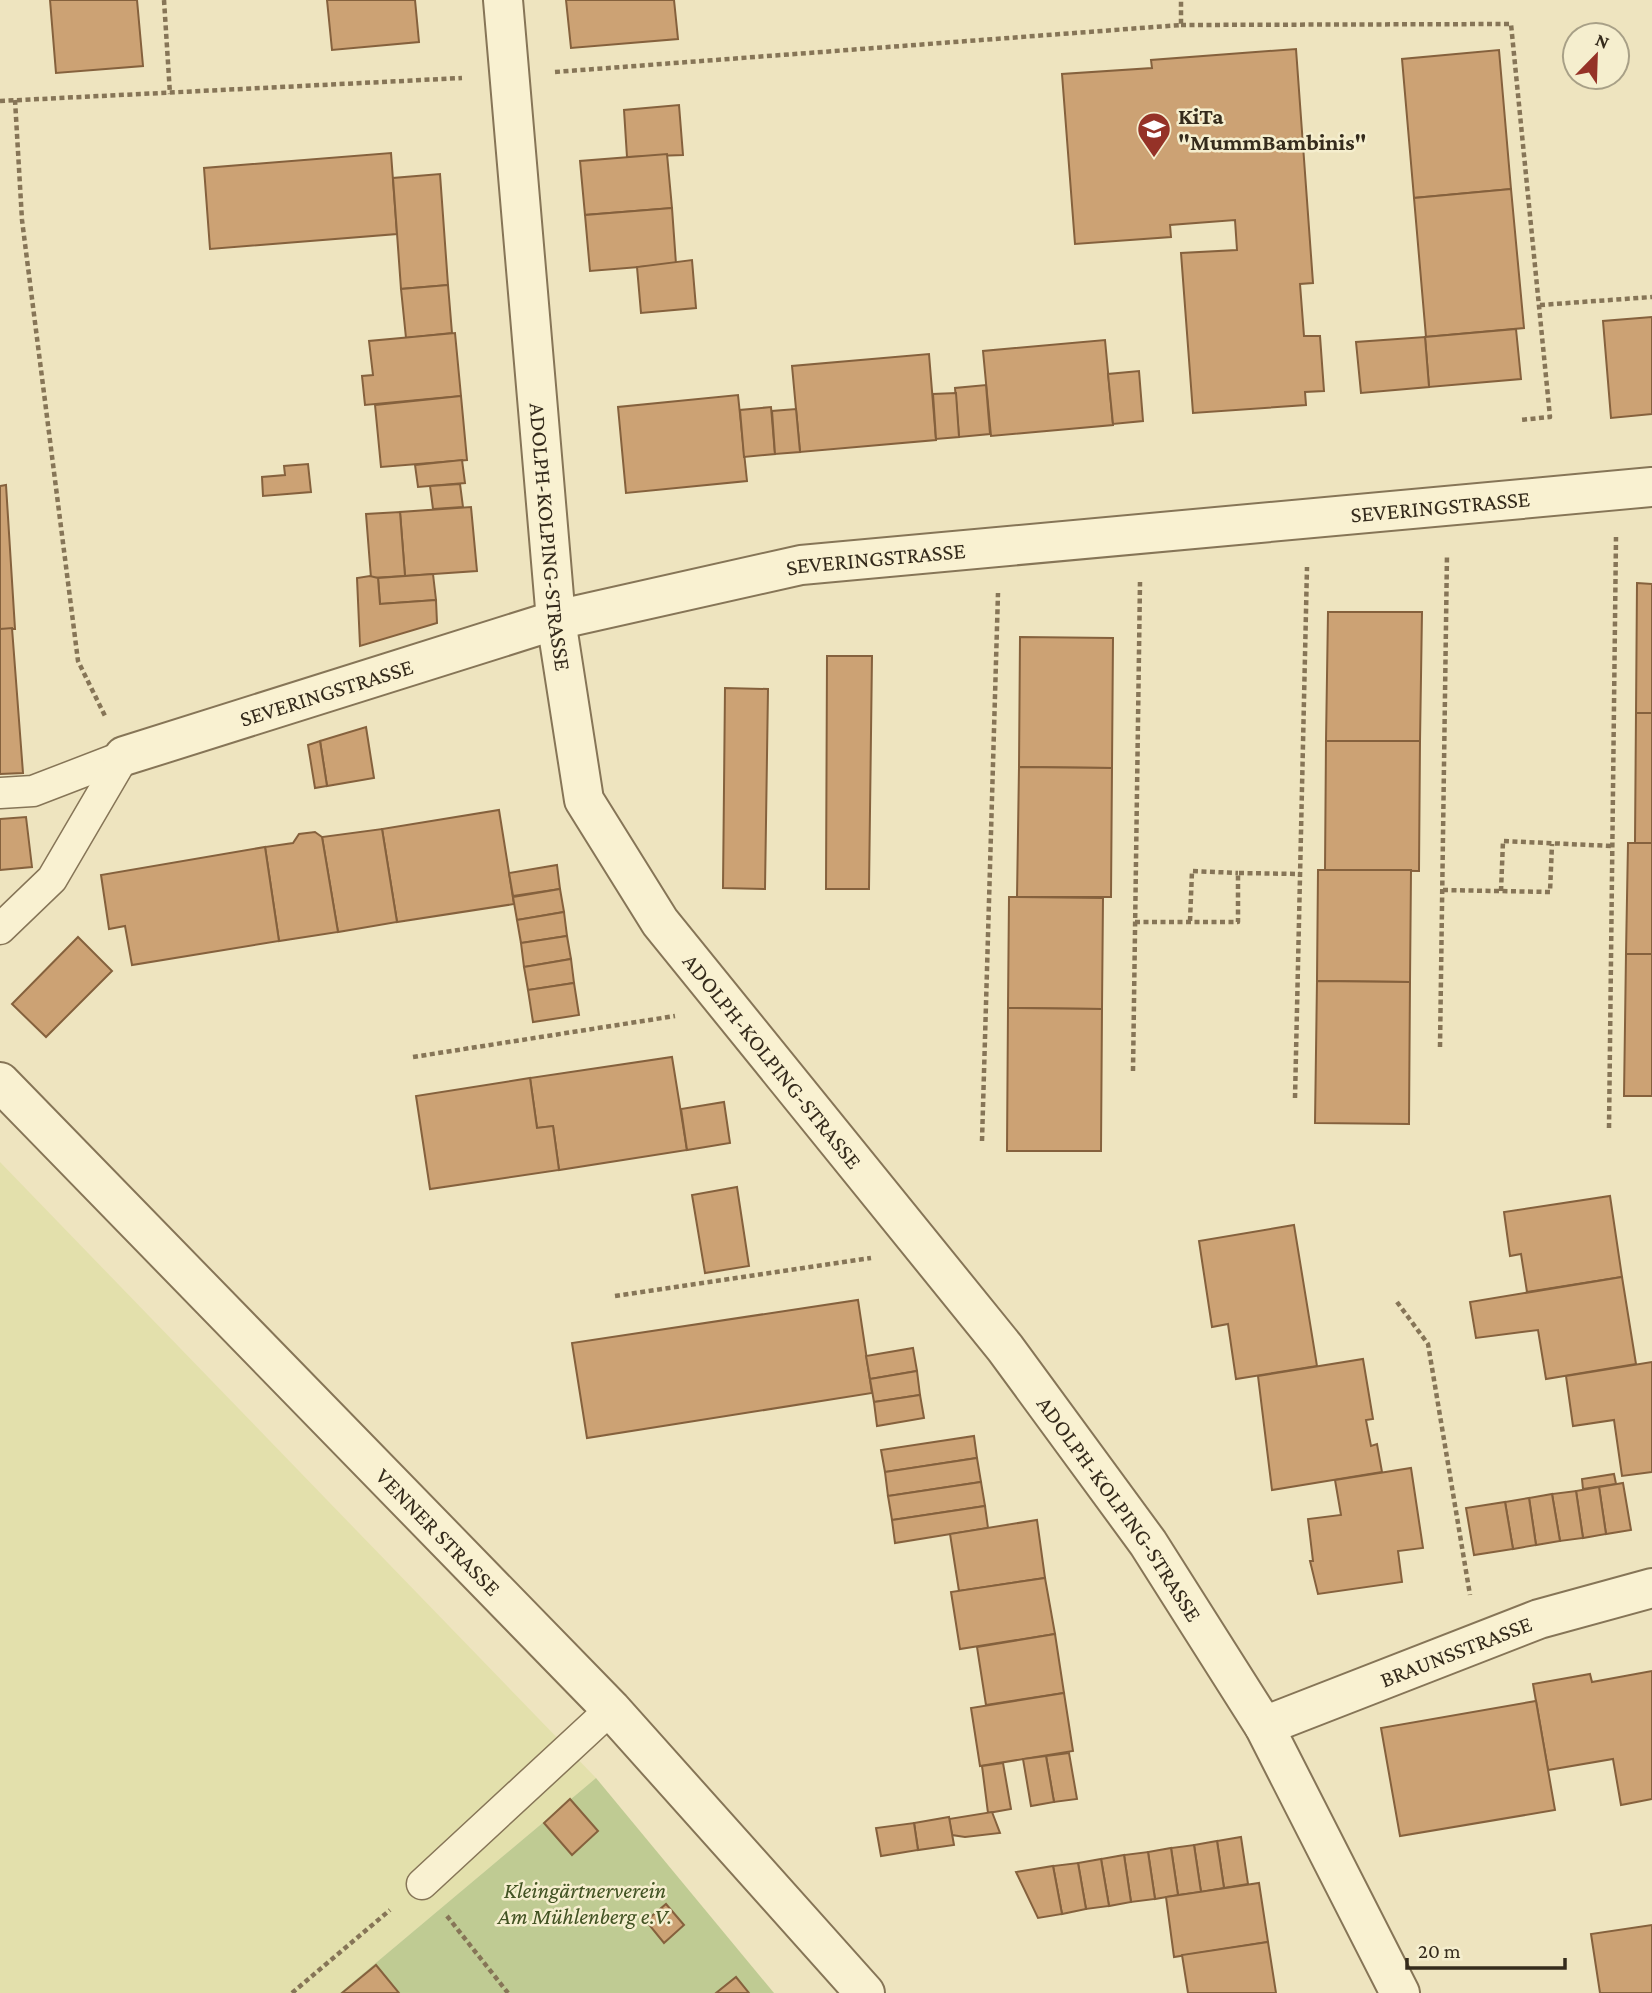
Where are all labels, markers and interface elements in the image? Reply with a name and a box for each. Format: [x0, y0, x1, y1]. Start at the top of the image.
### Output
north arrow [1561, 21, 1631, 91]
text: N [1592, 29, 1613, 53]
place label: KiTa "MummBambinis" [1178, 103, 1367, 155]
school or university icon: KiTa "MummBambinis" [1135, 110, 1173, 159]
street label: ADOLPH-KOLPING-STRASSE [524, 402, 577, 673]
street label: SEVERINGSTRASSE [1349, 485, 1531, 528]
street label: SEVERINGSTRASSE [783, 537, 967, 581]
street label: SEVERINGSTRASSE [236, 653, 416, 732]
street label: ADOLPH-KOLPING-STRASSE [678, 948, 867, 1174]
street label: ADOLPH-KOLPING-STRASSE [1032, 1391, 1207, 1626]
street label: VENNER STRASSE [370, 1463, 506, 1601]
street label: BRAUNSSTRASSE [1376, 1610, 1536, 1693]
park label: Kleingärtnerverein Am Mühlenberg e.V. [497, 1877, 672, 1929]
scale bar [1407, 1926, 1564, 1970]
text: 20 m [1418, 1939, 1461, 1963]

